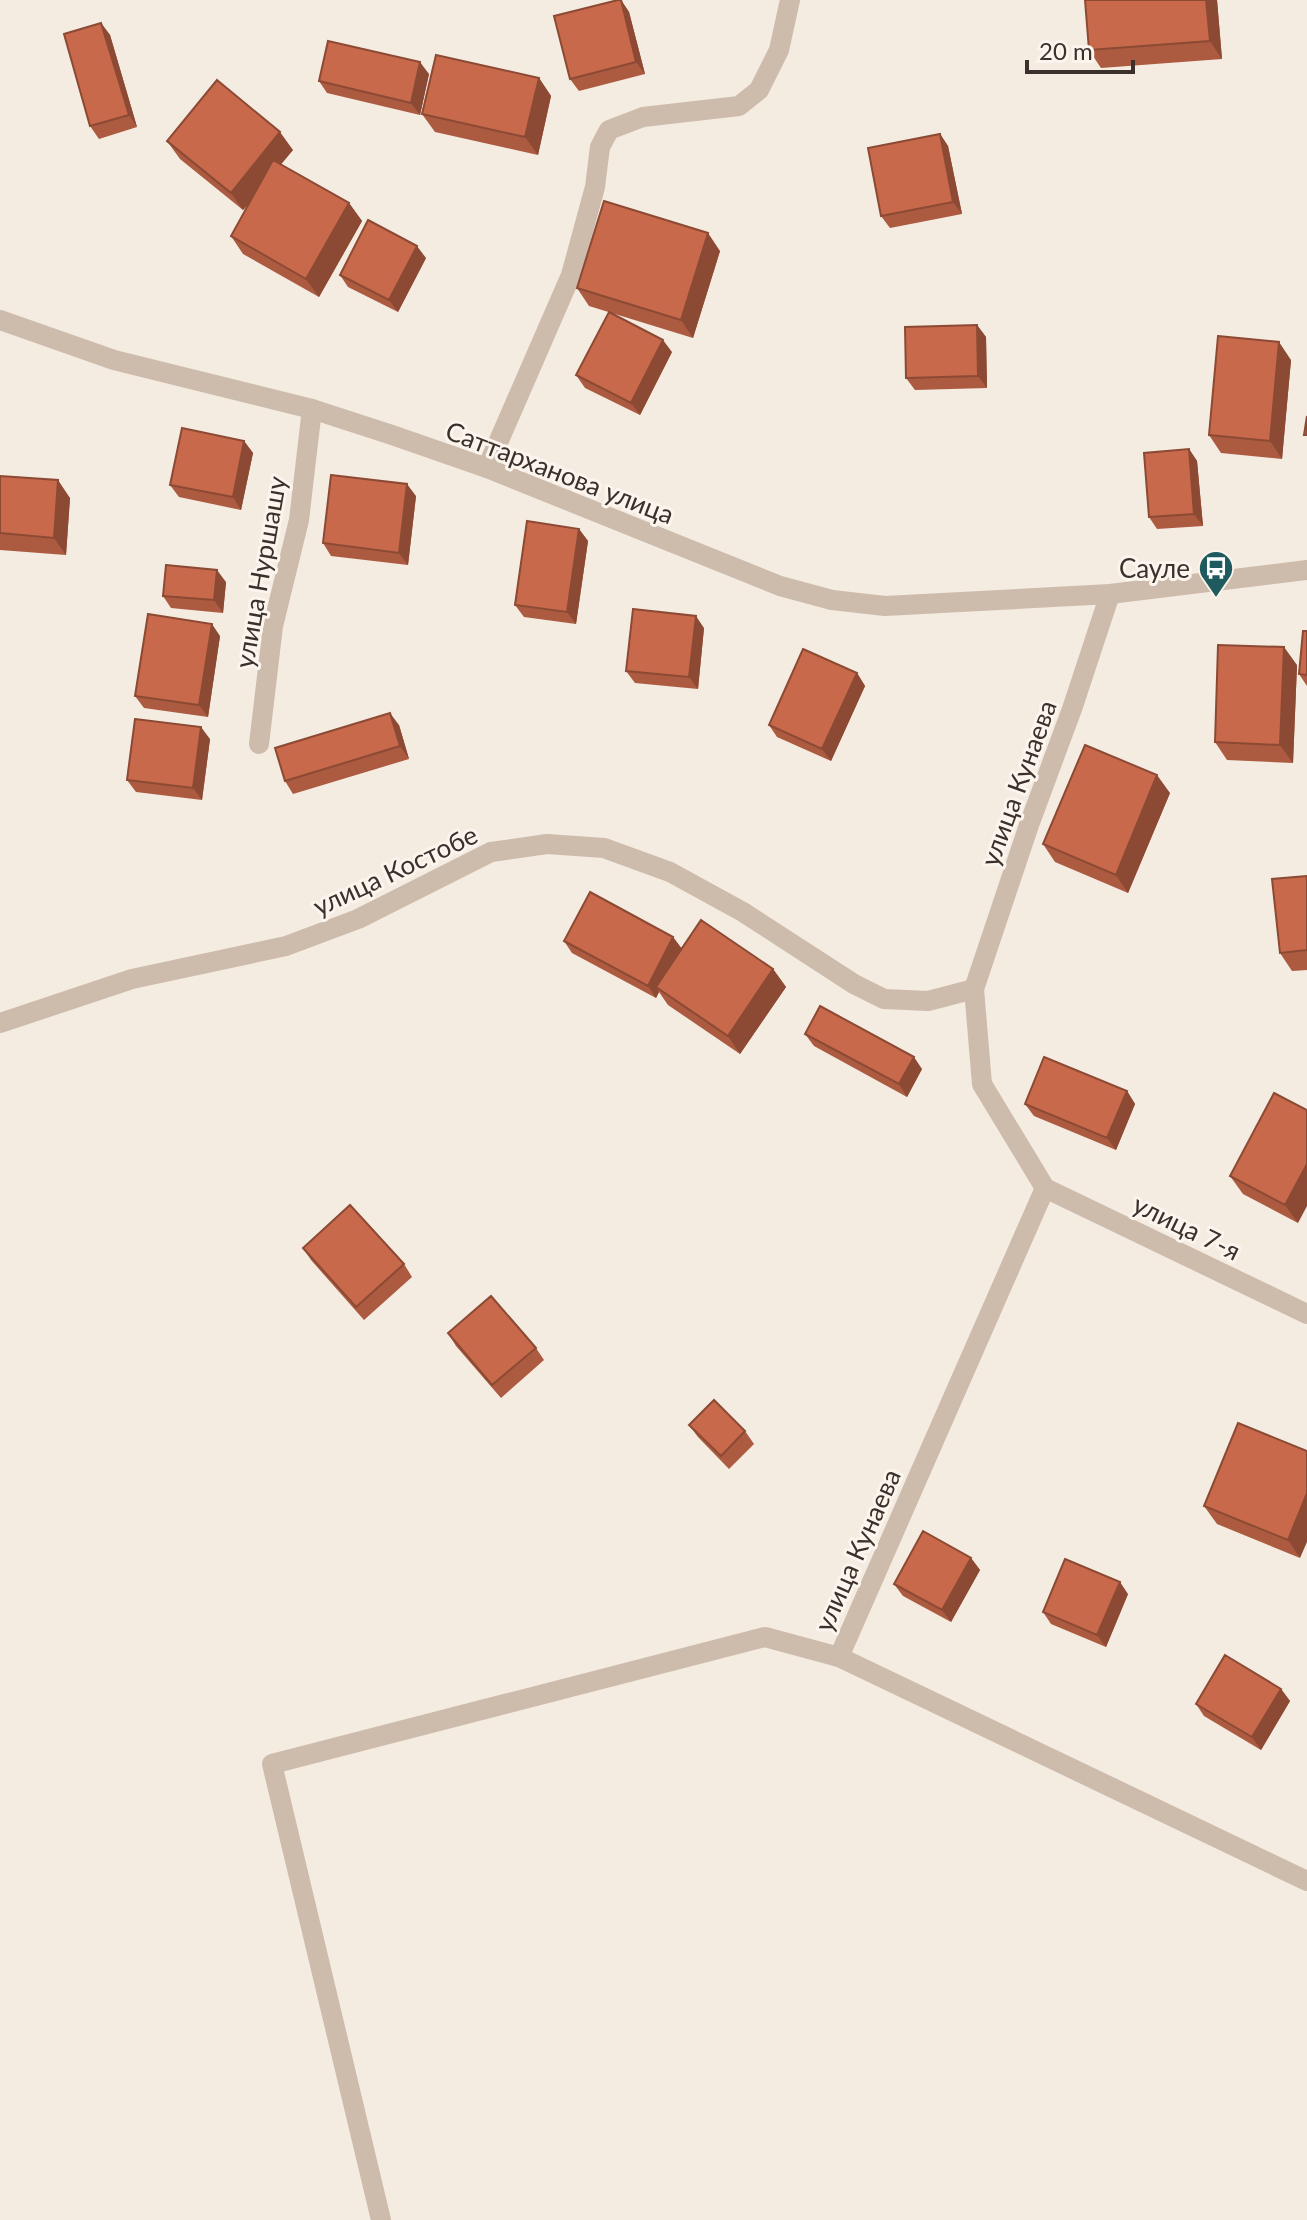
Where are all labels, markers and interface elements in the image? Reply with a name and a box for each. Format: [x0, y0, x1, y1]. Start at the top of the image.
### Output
scale bar [1027, 24, 1133, 74]
text: 20 m [1039, 36, 1093, 65]
street label: Саттарханова улица [441, 414, 679, 530]
street label: улица Нуршашу [227, 473, 293, 670]
bus stop icon: Сауле [1197, 549, 1235, 599]
place label: Сауле [1119, 552, 1190, 584]
street label: улица Кунаева [973, 696, 1063, 870]
street label: улица Костобе [308, 818, 482, 922]
street label: улица 7-я [1128, 1187, 1246, 1267]
street label: улица Кунаева [807, 1464, 907, 1636]

